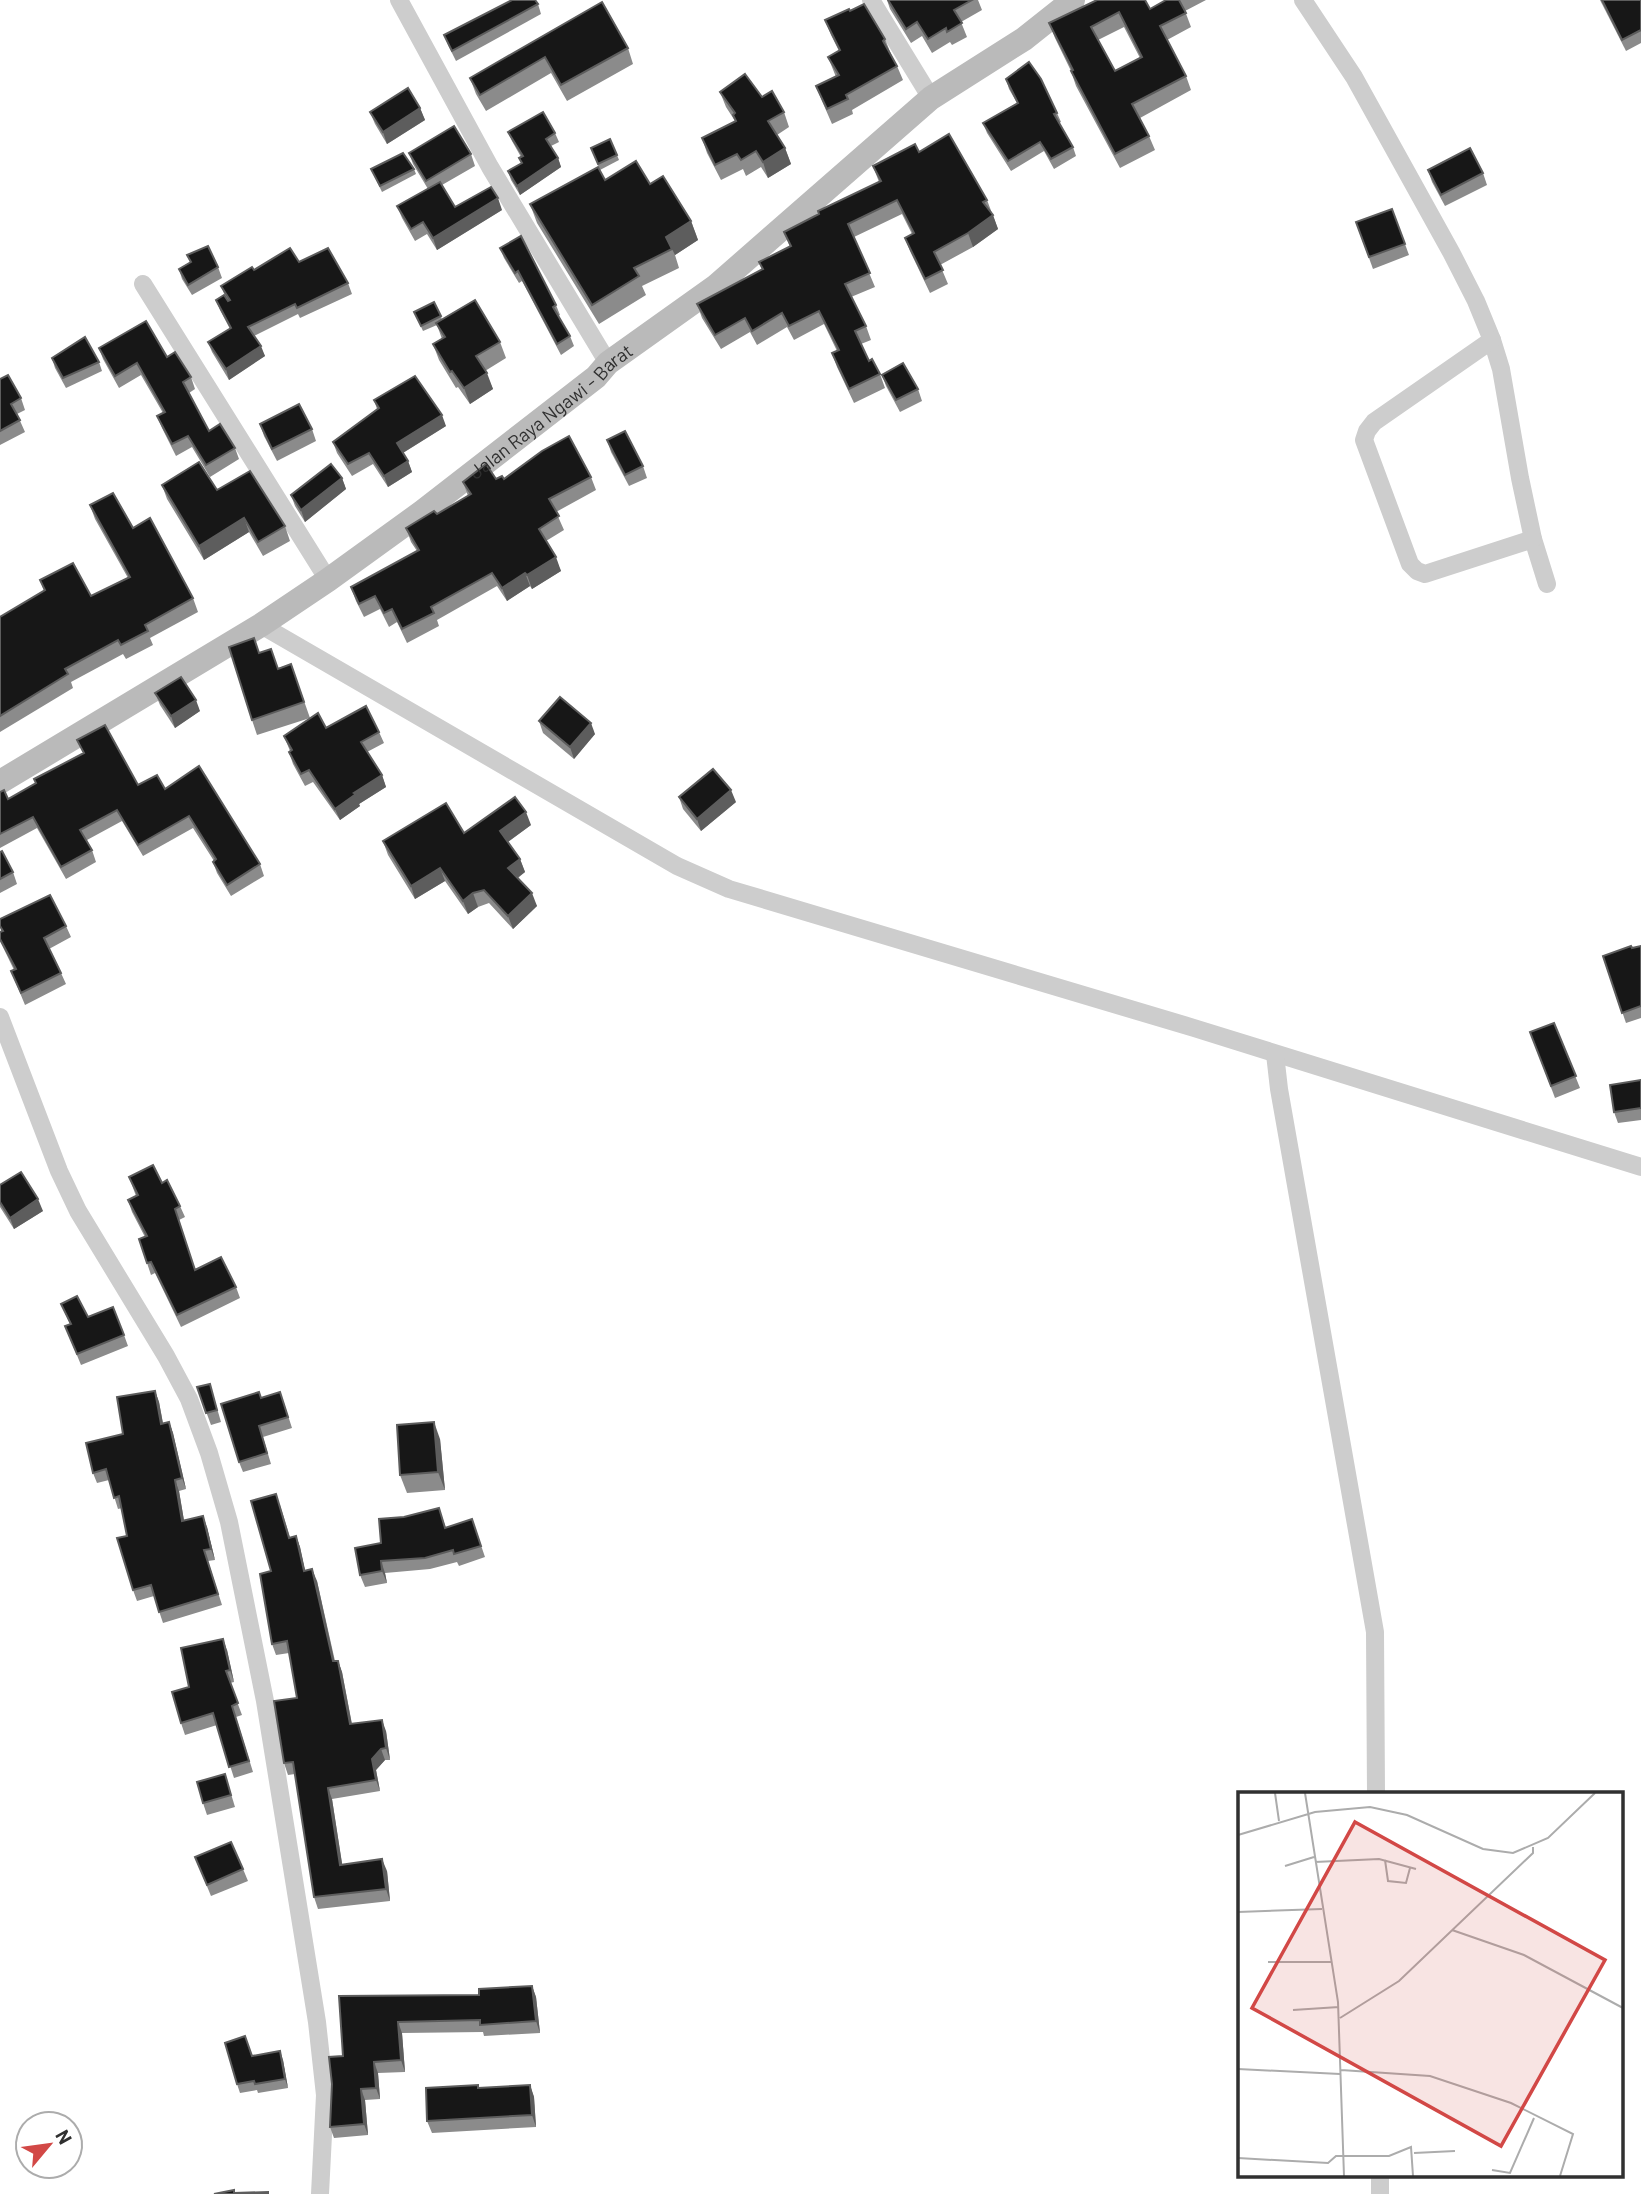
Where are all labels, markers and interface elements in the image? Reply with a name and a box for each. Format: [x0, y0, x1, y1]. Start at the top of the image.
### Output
street label: Jalan Raya Ngawi - Barat [464, 338, 636, 483]
inset map [1238, 1792, 1624, 2176]
north arrow [14, 2110, 84, 2180]
text: N [51, 2125, 77, 2148]

